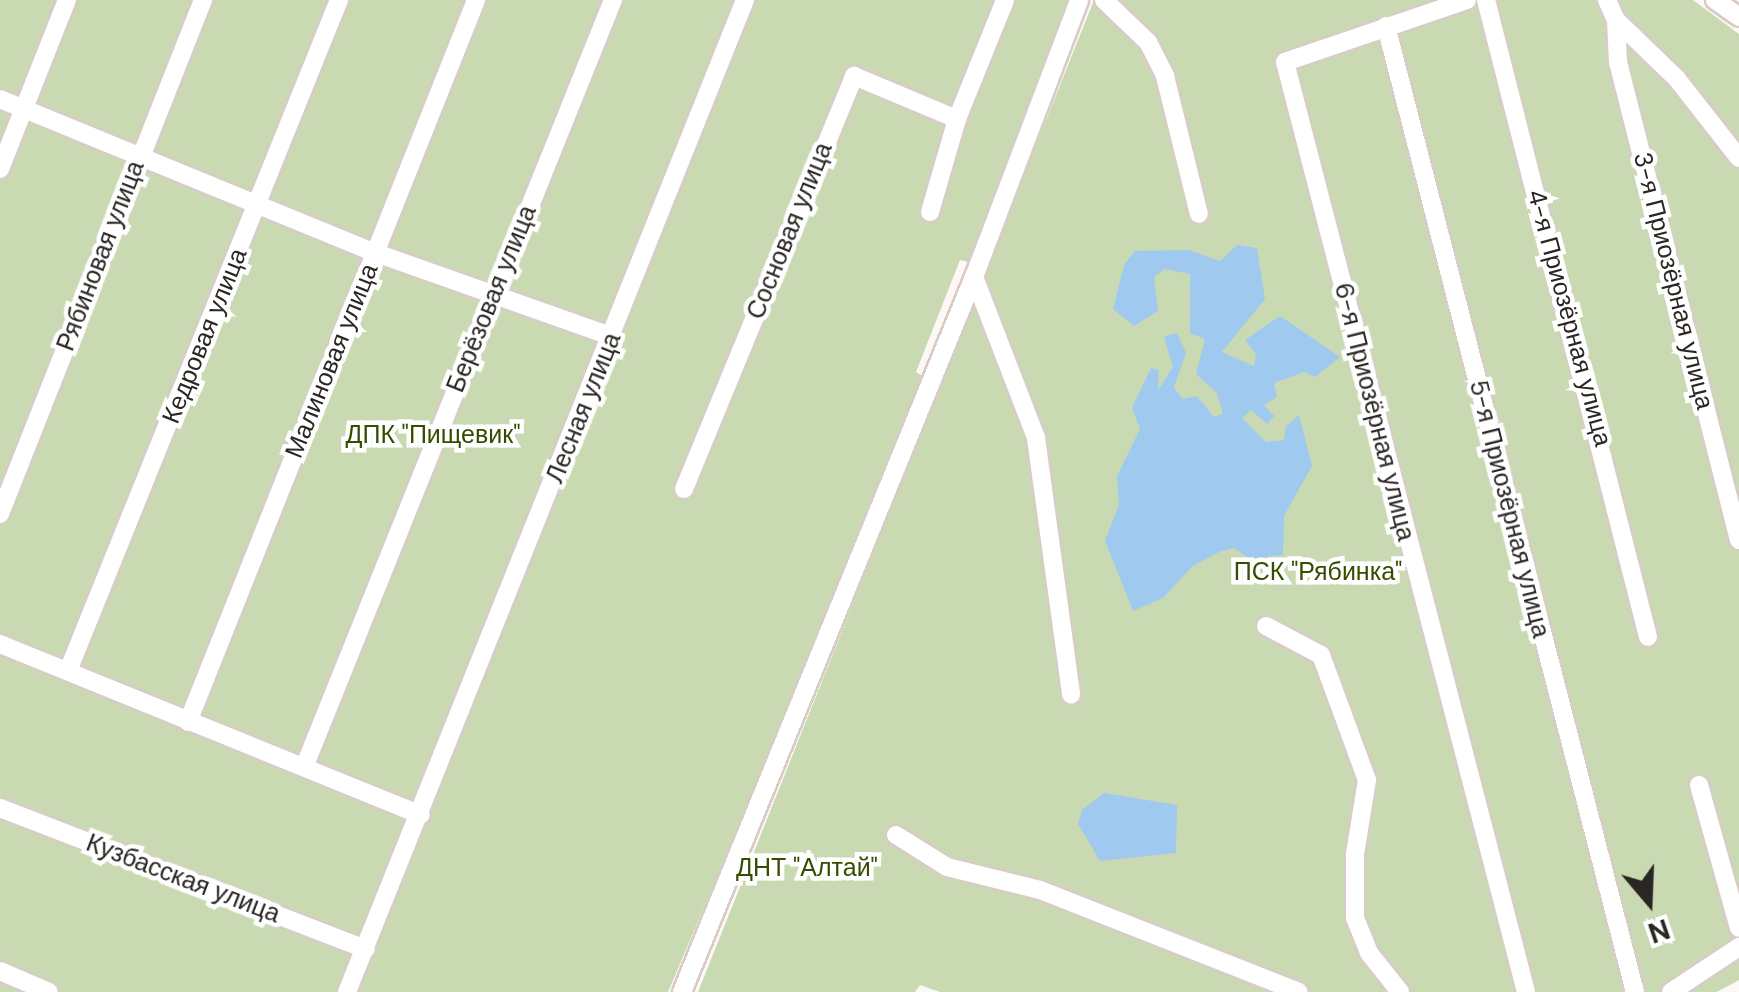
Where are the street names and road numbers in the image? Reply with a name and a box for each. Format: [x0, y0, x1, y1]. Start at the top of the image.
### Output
street label: Сосновая улица [741, 138, 839, 324]
street label: 3-я Приозёрная улица [1627, 149, 1719, 413]
street label: Рябиновая улица [51, 157, 151, 355]
street label: 4-я Приозёрная улица [1520, 186, 1618, 450]
street label: Берёзовая улица [441, 201, 543, 397]
street label: Кедровая улица [156, 244, 254, 428]
street label: Малиновая улица [279, 259, 385, 463]
street label: 6-я Приозёрная улица [1327, 280, 1421, 544]
street label: Лесная улица [540, 328, 628, 488]
street label: 5-я Приозёрная улица [1462, 377, 1556, 641]
street label: Кузбасская улица [82, 828, 284, 930]

